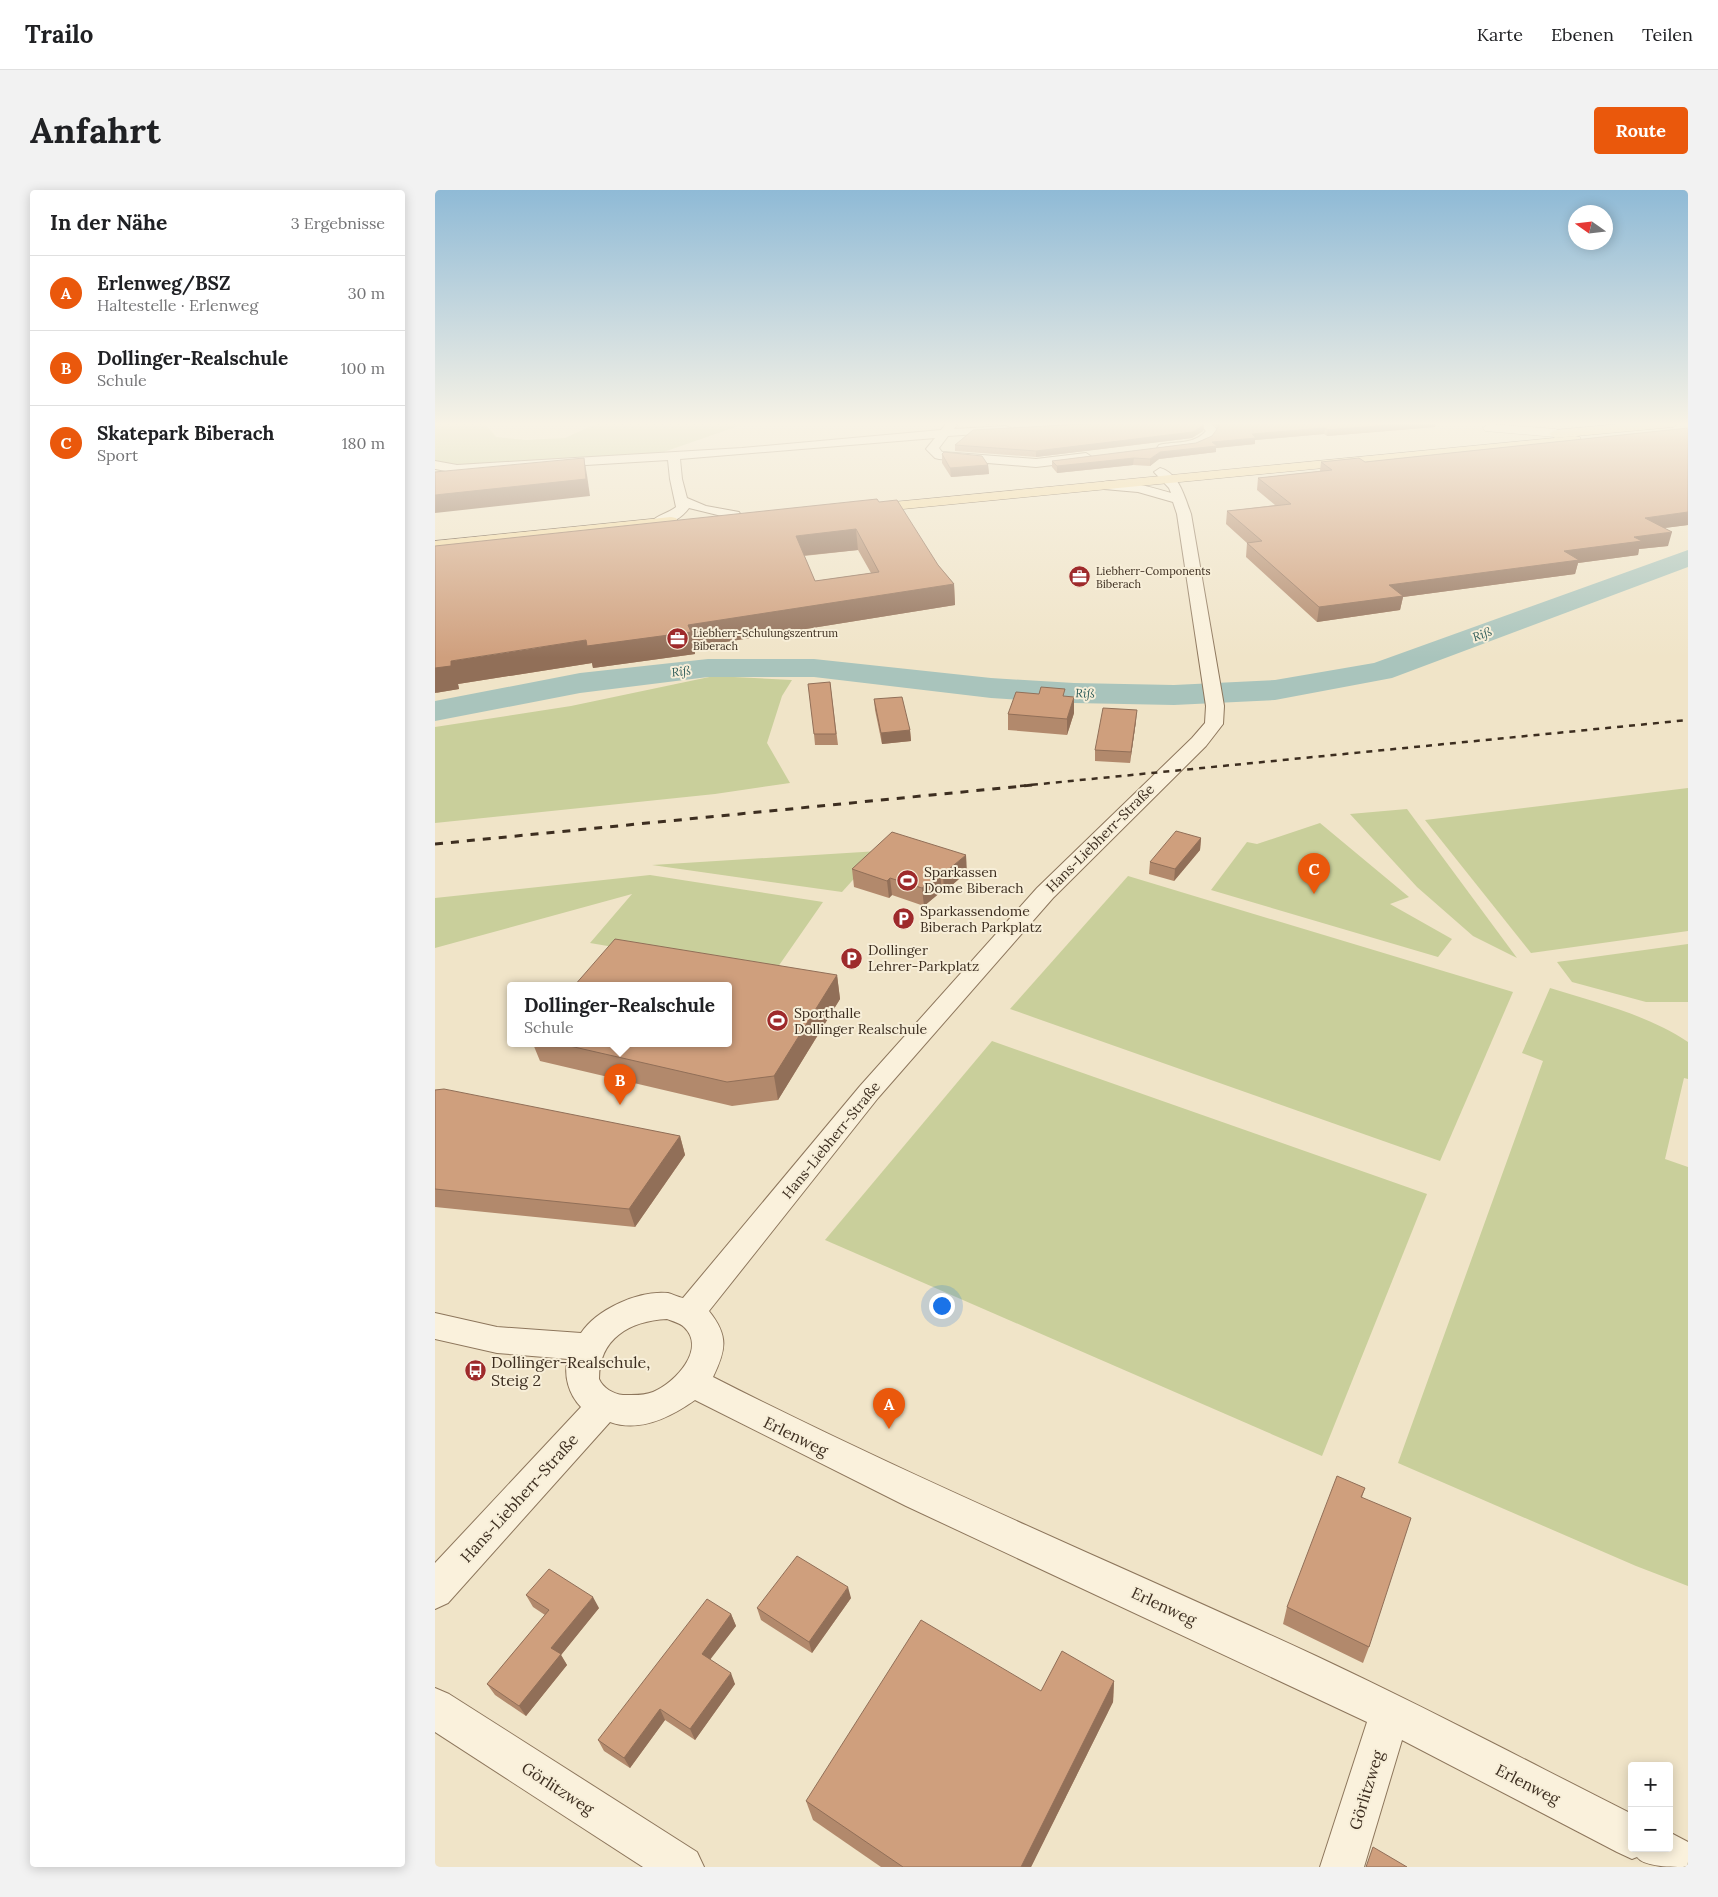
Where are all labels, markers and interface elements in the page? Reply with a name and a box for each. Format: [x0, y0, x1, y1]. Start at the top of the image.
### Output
text: Trailo [25, 19, 93, 50]
text: Karte [1477, 23, 1523, 46]
text: Ebenen [1551, 23, 1614, 46]
text: Teilen [1642, 23, 1693, 46]
button: Route [1594, 107, 1688, 154]
text: Anfahrt [30, 108, 161, 153]
north arrow [1568, 205, 1613, 250]
text: In der Nähe [50, 209, 167, 236]
text: 3 Ergebnisse [291, 213, 385, 233]
text: Erlenweg/BSZ [97, 271, 230, 295]
text: A [61, 283, 71, 303]
text: 30 m [348, 283, 385, 303]
text: Haltestelle · Erlenweg [97, 295, 258, 315]
text: Dollinger-Realschule [97, 346, 288, 370]
text: B [61, 358, 71, 378]
text: 100 m [341, 358, 385, 378]
text: Schule [97, 370, 147, 390]
text: Skatepark Biberach [97, 421, 274, 445]
text: C [60, 433, 72, 453]
text: 180 m [342, 433, 385, 453]
text: Sport [97, 445, 138, 465]
place label: Liebherr-Components Biberach [1096, 564, 1211, 591]
office icon: Liebherr-Components Biberach [1068, 565, 1092, 589]
water label: Riß [1470, 624, 1494, 644]
place label: Liebherr-Schulungszentrum Biberach [693, 626, 838, 653]
office icon: Liebherr-Schulungszentrum Biberach [665, 627, 689, 651]
water label: Riß [671, 663, 692, 679]
water label: Riß [1075, 685, 1095, 701]
street label: Hans-Liebherr-Straße [1042, 780, 1158, 896]
pin: C [1298, 853, 1330, 894]
place label: Sparkassen Dome Biberach [924, 863, 1024, 897]
sports icon: Sparkassen Dome Biberach [896, 868, 920, 892]
place label: Sparkassendome Biberach Parkplatz [920, 902, 1042, 936]
parking icon: Sparkassendome Biberach Parkplatz [892, 907, 916, 931]
place label: Dollinger Lehrer-Parkplatz [868, 941, 979, 975]
parking icon: Dollinger Lehrer-Parkplatz [840, 946, 864, 970]
popup [507, 982, 732, 1047]
text: Dollinger-Realschule [524, 993, 715, 1017]
place label: Sporthalle Dollinger Realschule [794, 1004, 927, 1038]
sports icon: Sporthalle Dollinger Realschule [766, 1009, 790, 1033]
text: Schule [524, 1017, 574, 1037]
pin: B [604, 1064, 636, 1105]
street label: Hans-Liebherr-Straße [778, 1077, 884, 1202]
your location [929, 1293, 955, 1319]
place label: Dollinger-Realschule, Steig 2 [491, 1352, 650, 1390]
bus stop icon: Dollinger-Realschule, Steig 2 [463, 1359, 487, 1383]
pin: A [873, 1388, 905, 1429]
street label: Erlenweg [760, 1412, 833, 1461]
street label: Hans-Liebherr-Straße [456, 1429, 582, 1567]
street label: Erlenweg [1128, 1582, 1201, 1630]
street label: Görlitzweg [1344, 1747, 1388, 1832]
street label: Görlitzweg [518, 1757, 599, 1819]
street label: Erlenweg [1493, 1759, 1564, 1809]
map controls [1628, 1762, 1673, 1852]
button: + [1628, 1762, 1673, 1807]
button: − [1628, 1807, 1673, 1852]

